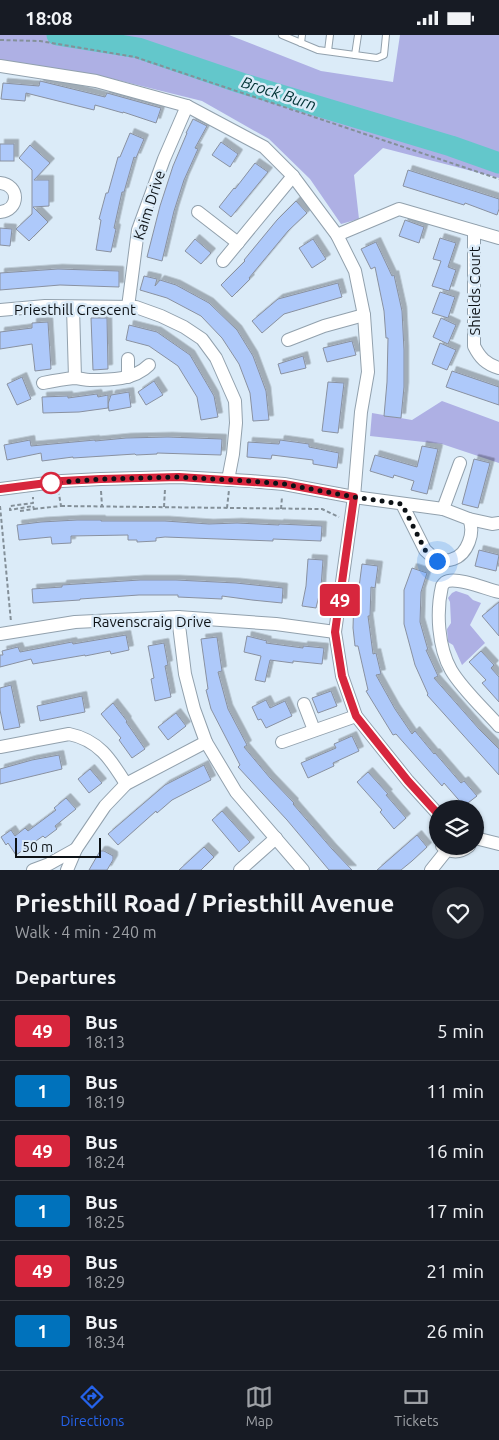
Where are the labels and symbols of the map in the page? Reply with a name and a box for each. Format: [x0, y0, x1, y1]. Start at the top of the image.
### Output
water label: Brock Burn [239, 72, 319, 114]
street label: Kaim Drive [130, 168, 168, 242]
street label: Shields Court [466, 246, 483, 336]
street label: Priesthill Crescent [14, 301, 136, 318]
unlabelled marker [40, 472, 62, 494]
your location [425, 549, 450, 574]
line badge: 49 [318, 584, 362, 616]
street label: Ravenscraig Drive [92, 613, 212, 630]
scale bar [15, 835, 101, 858]

